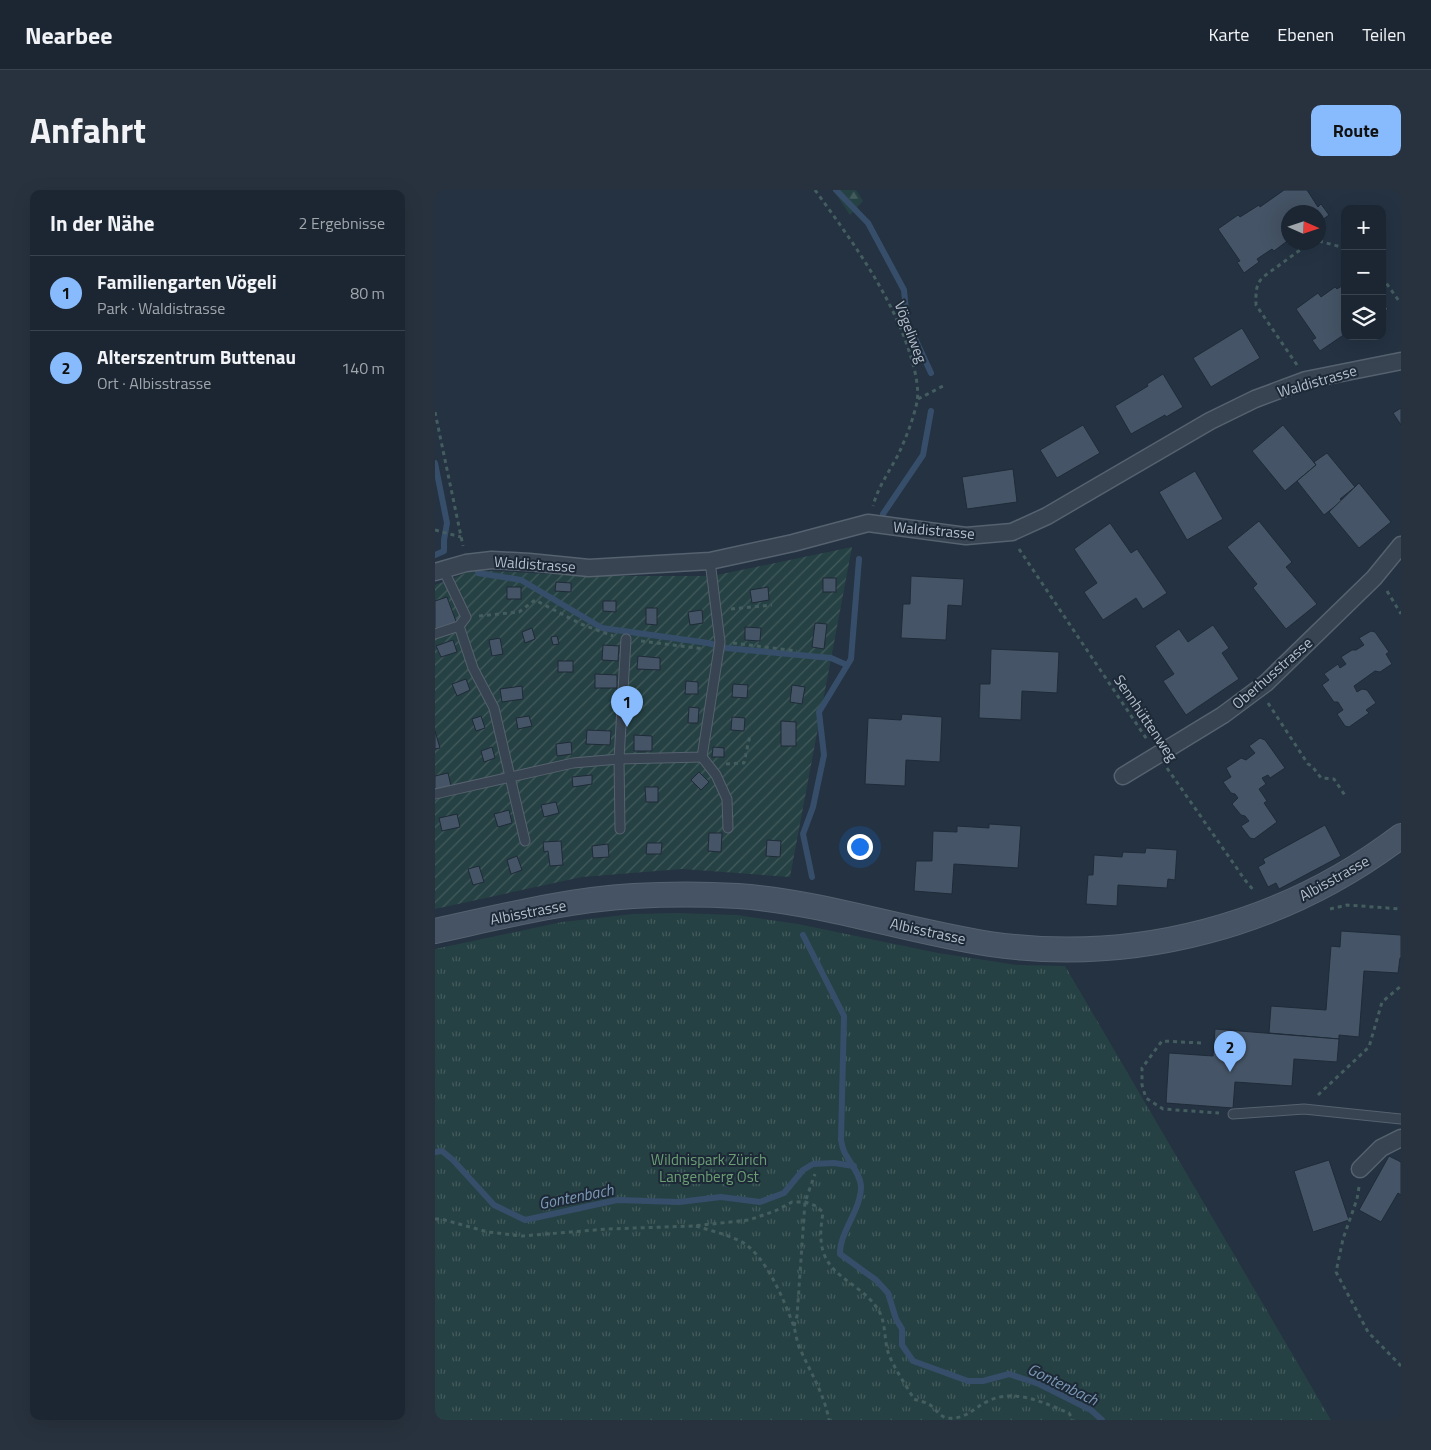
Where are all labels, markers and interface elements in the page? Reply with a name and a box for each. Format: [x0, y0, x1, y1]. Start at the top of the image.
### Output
text: Nearbee [25, 17, 112, 53]
text: Karte [1208, 21, 1249, 48]
text: Ebenen [1277, 21, 1334, 48]
text: Teilen [1362, 21, 1406, 48]
text: Anfahrt [30, 103, 146, 157]
button: Route [1311, 105, 1401, 156]
north arrow [1281, 205, 1326, 250]
map controls [1341, 205, 1386, 340]
button: + [1341, 205, 1386, 250]
text: In der Nähe [50, 207, 155, 239]
text: 2 Ergebnisse [298, 211, 385, 235]
button: − [1341, 250, 1386, 295]
text: Familiengarten Vögeli [97, 267, 277, 296]
text: 1 [62, 281, 70, 305]
text: 80 m [350, 281, 385, 305]
button: layers [1341, 295, 1386, 340]
text: Park · Waldistrasse [97, 296, 225, 320]
street label: Vögeliweg [889, 298, 933, 367]
text: Alterszentrum Buttenau [97, 342, 296, 371]
text: 2 [62, 356, 70, 380]
text: 140 m [341, 356, 385, 380]
street label: Waldistrasse [1275, 359, 1359, 403]
text: Ort · Albisstrasse [97, 371, 211, 395]
street label: Waldistrasse [892, 515, 976, 545]
street label: Waldistrasse [493, 550, 577, 578]
street label: Oberhusstrasse [1227, 632, 1317, 714]
street label: Sennhüttenweg [1108, 670, 1184, 766]
pin: 1 [611, 686, 643, 727]
your location [847, 834, 873, 860]
street label: Albisstrasse [1295, 849, 1373, 907]
street label: Albisstrasse [488, 893, 568, 931]
street label: Albisstrasse [888, 912, 968, 950]
pin: 2 [1214, 1031, 1246, 1072]
park label: Wildnispark Zürich Langenberg Ost [651, 1148, 767, 1188]
water label: Gontenbach [536, 1177, 617, 1215]
water label: Gontenbach [1024, 1357, 1103, 1412]

